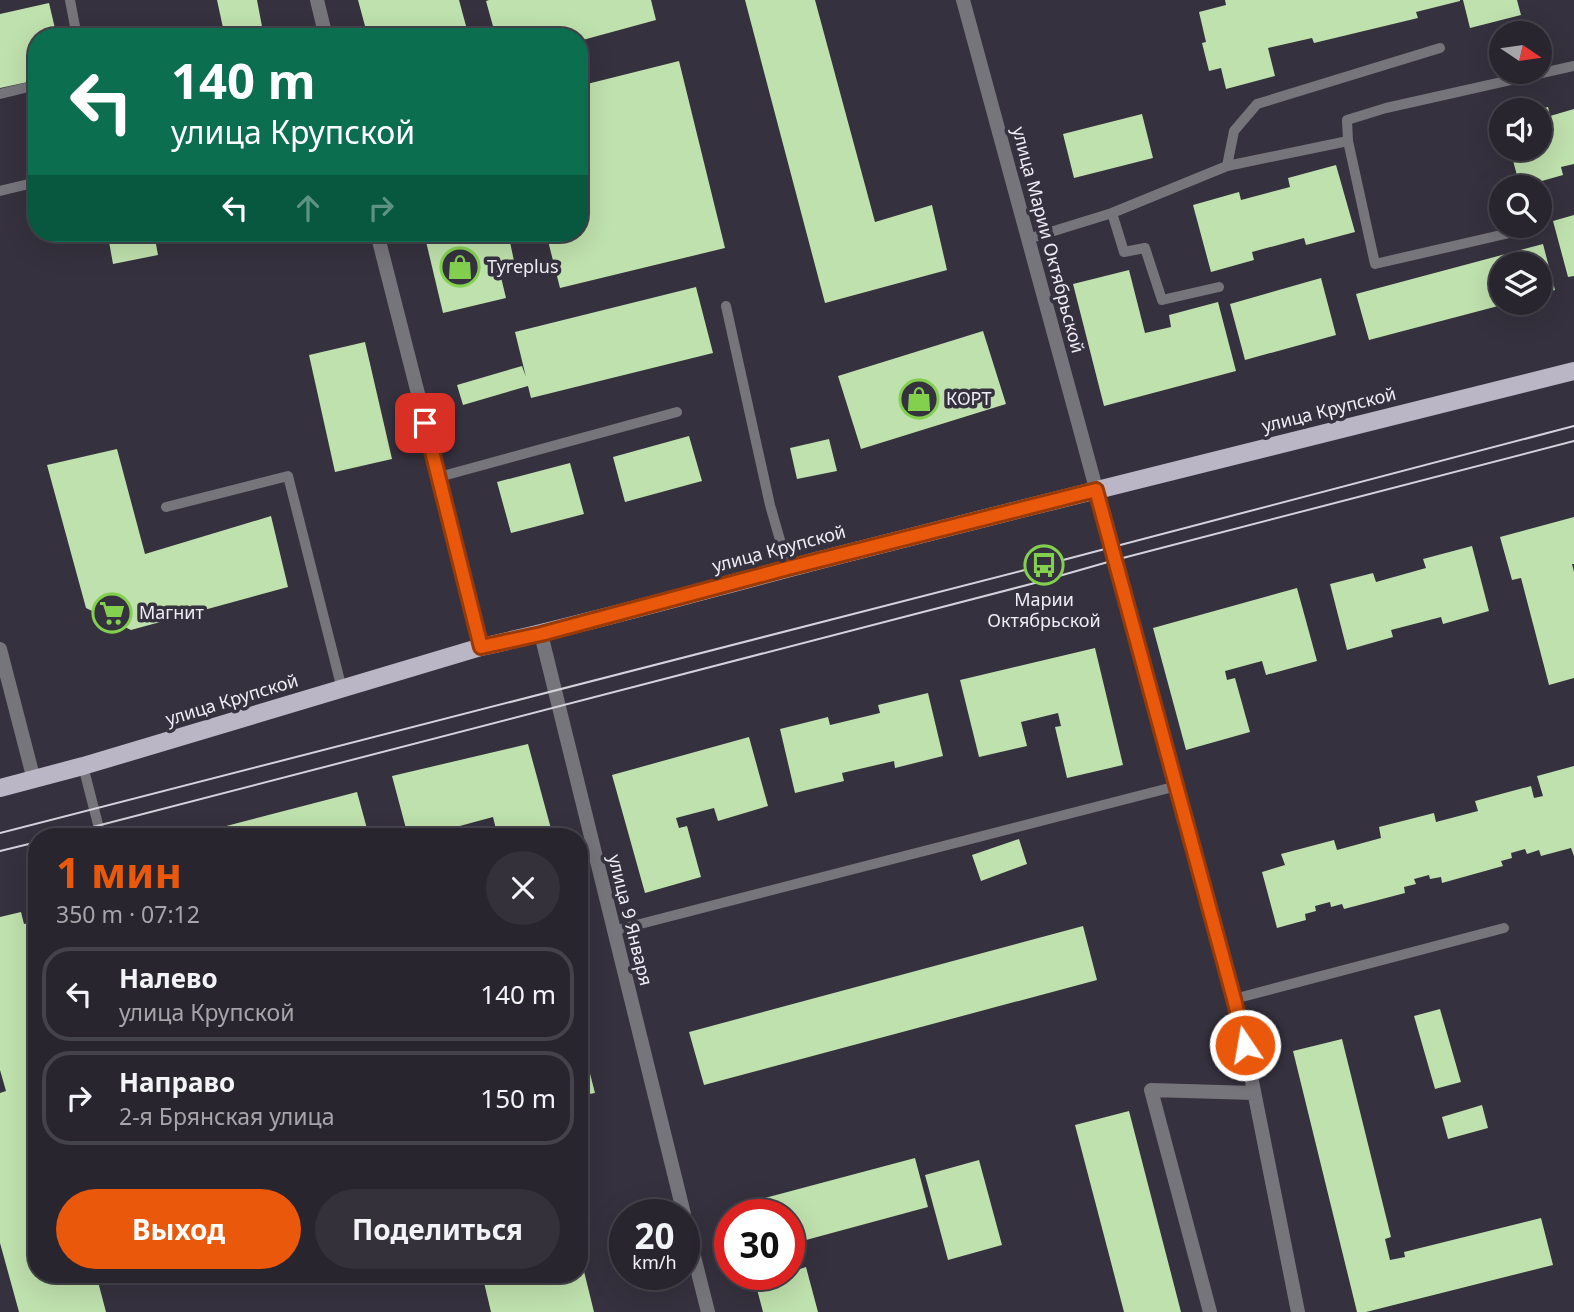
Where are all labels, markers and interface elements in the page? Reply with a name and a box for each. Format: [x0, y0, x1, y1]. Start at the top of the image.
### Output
north arrow [1489, 21, 1552, 84]
map controls [1489, 21, 1552, 315]
text: 140 m [171, 47, 316, 113]
icon: left [56, 56, 147, 147]
button: sound [1489, 98, 1552, 161]
text: улица Крупской [171, 110, 415, 153]
street label: улица Марии Октябрьской [1007, 124, 1091, 356]
button: search [1489, 175, 1552, 238]
icon: left [216, 189, 254, 227]
icon: ahead [289, 189, 327, 227]
icon: right [362, 189, 400, 227]
shop icon: Tyreplus [439, 246, 481, 288]
button: layers [1489, 252, 1552, 315]
place label: Tyreplus [487, 254, 559, 278]
shop icon: КОРТ [898, 378, 940, 420]
street label: улица Крупской [1259, 381, 1398, 437]
place label: КОРТ [946, 386, 992, 410]
pin [395, 393, 455, 453]
icon: arrive [406, 404, 444, 442]
street label: улица Крупской [709, 519, 848, 577]
bus stop icon: Марии Октябрьской [1023, 544, 1065, 586]
place label: Марии Октябрьской [987, 587, 1101, 632]
supermarket icon: Магнит [91, 592, 133, 634]
place label: Магнит [139, 600, 204, 624]
street label: улица Крупской [163, 667, 301, 731]
text: 1 мин [56, 843, 182, 900]
button: close [486, 851, 560, 925]
street label: улица 9 Января [603, 852, 659, 988]
text: 350 m · 07:12 [56, 898, 200, 930]
text: Налево [119, 960, 218, 996]
icon: left [60, 975, 98, 1013]
text: 140 m [480, 976, 556, 1012]
text: улица Крупской [119, 996, 295, 1028]
position arrow [1208, 1008, 1282, 1082]
text: Направо [119, 1064, 235, 1100]
icon: right [60, 1079, 98, 1117]
text: 150 m [480, 1080, 556, 1116]
text: 2-я Брянская улица [119, 1100, 334, 1132]
button: Выход [56, 1189, 301, 1269]
button: Поделиться [315, 1189, 560, 1269]
speed limit sign: 30 [714, 1199, 805, 1290]
text: 20 [634, 1212, 675, 1259]
text: km/h [632, 1250, 677, 1274]

